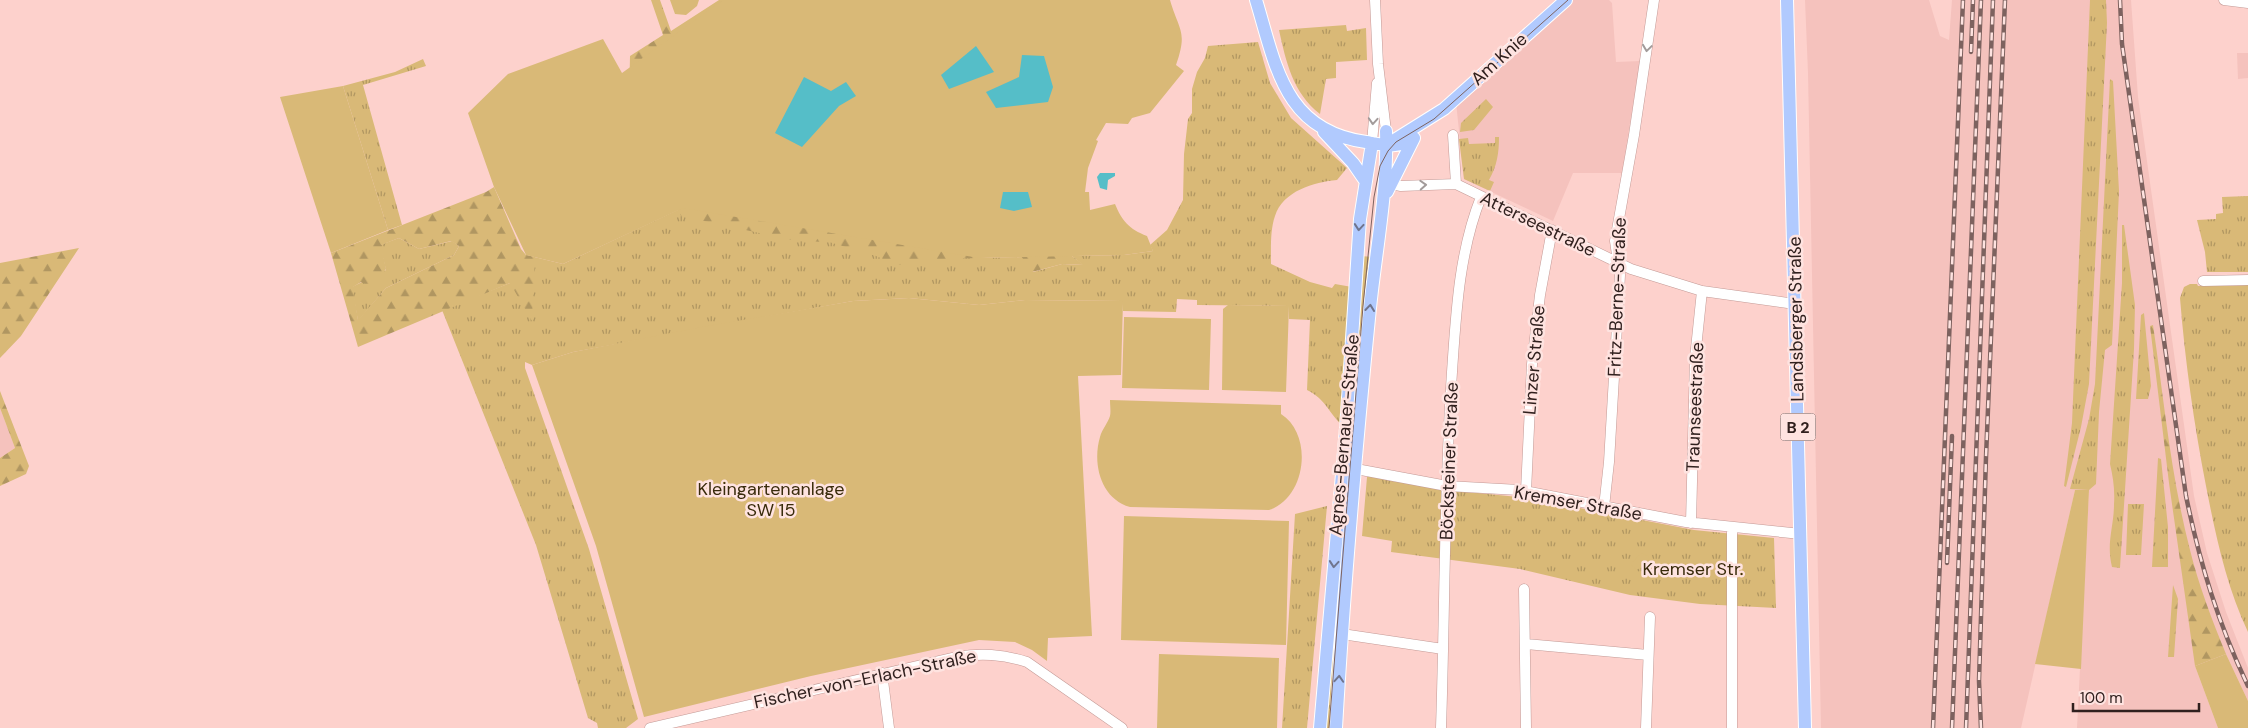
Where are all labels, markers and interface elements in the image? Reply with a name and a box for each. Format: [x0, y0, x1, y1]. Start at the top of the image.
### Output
street label: Am Knie [1466, 27, 1532, 91]
one-way arrow [1643, 44, 1653, 53]
one-way arrow [1368, 117, 1379, 125]
one-way arrow [1419, 180, 1427, 191]
street label: Atterseestraße [1476, 186, 1600, 262]
street label: Fritz-Berne-Straße [1602, 217, 1632, 377]
one-way arrow [1354, 224, 1365, 232]
street label: Landsberger Straße [1783, 236, 1809, 402]
one-way arrow [1364, 304, 1375, 312]
street label: Linzer Straße [1517, 304, 1551, 416]
street label: Agnes-Bernauer-Straße [1323, 333, 1365, 537]
street label: Traunseestraße [1681, 342, 1709, 472]
street label: Böcksteiner Straße [1434, 382, 1464, 540]
road number: B 2 [1780, 414, 1816, 441]
park label: Kleingartenanlage SW 15 [697, 477, 845, 522]
street label: Kremser Straße [1512, 480, 1644, 526]
park label: Kremser Str. [1643, 557, 1743, 581]
one-way arrow [1329, 560, 1340, 568]
street label: Fischer-von-Erlach-Straße [752, 644, 978, 714]
one-way arrow [1333, 675, 1344, 683]
scale bar [2073, 680, 2199, 712]
text: 100 m [2080, 688, 2123, 708]

